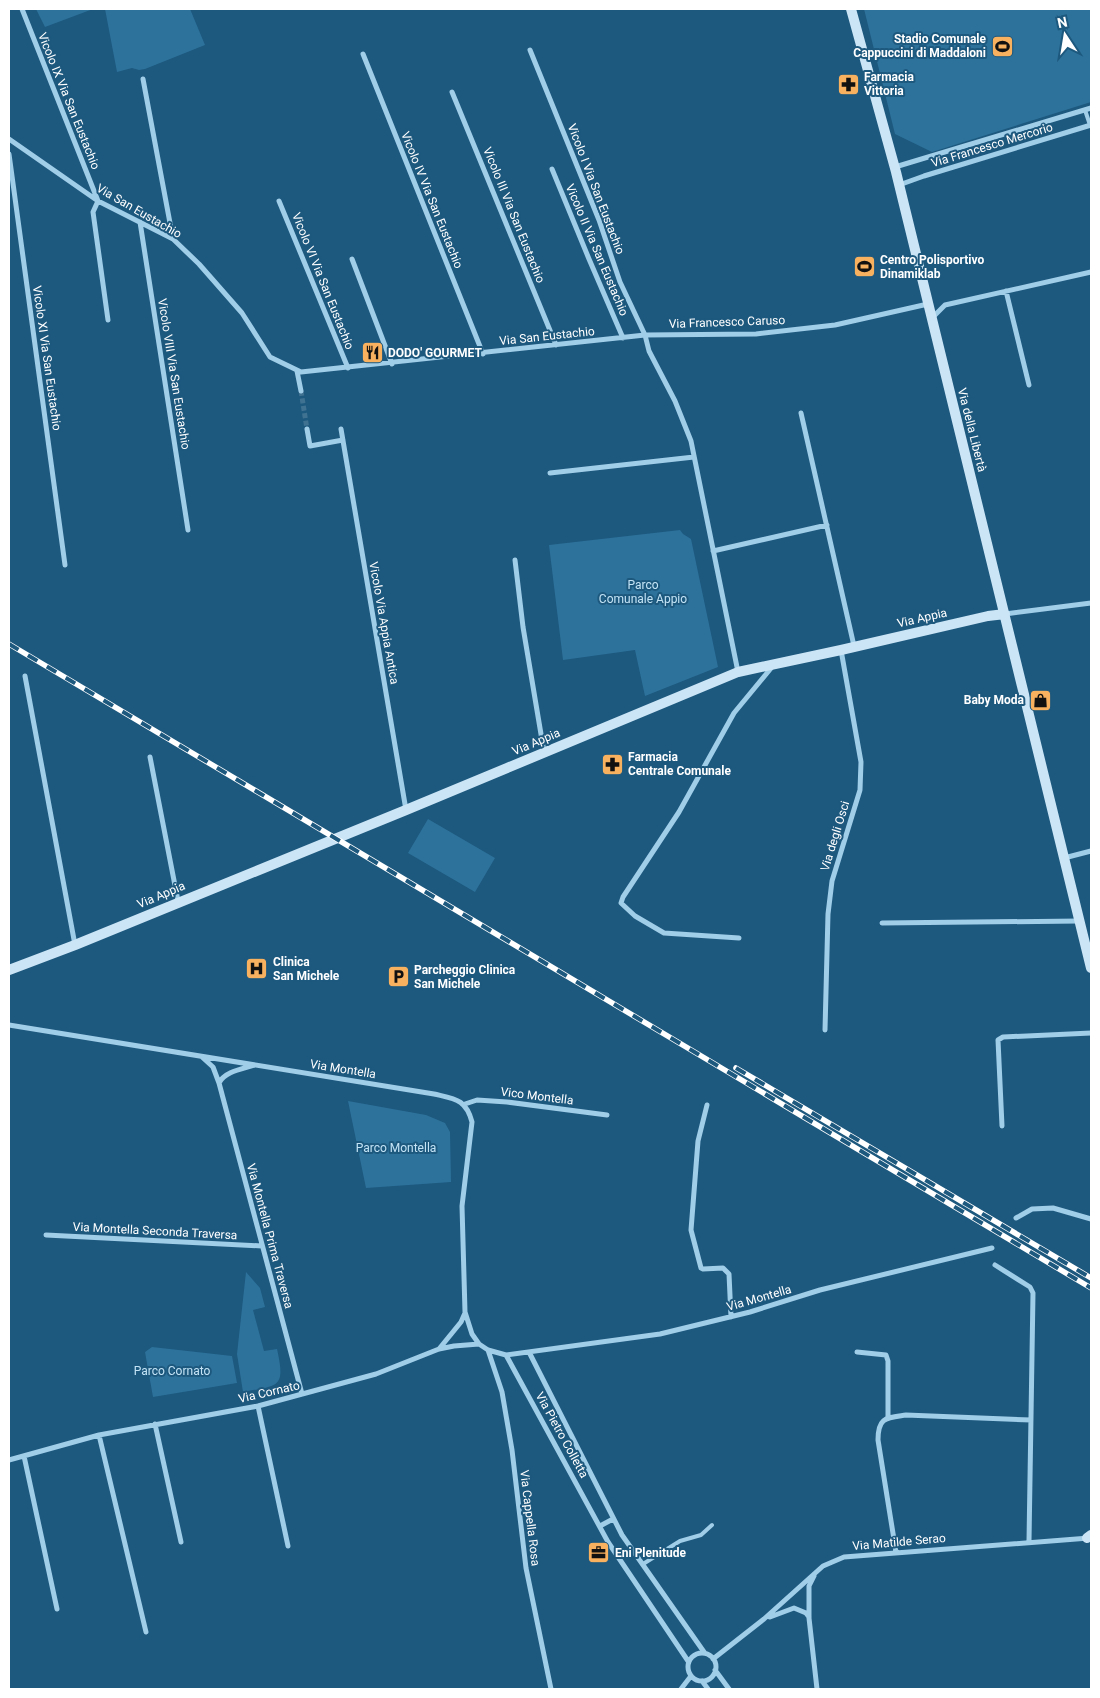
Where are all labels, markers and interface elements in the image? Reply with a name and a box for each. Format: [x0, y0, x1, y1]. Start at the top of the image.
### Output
north arrow [1040, 10, 1090, 60]
text: N [1056, 13, 1069, 31]
street label: Vicolo IX Via San Eustachio [35, 31, 103, 172]
place label: Stadio Comunale Cappuccini di Maddaloni [853, 32, 987, 60]
sports icon: Stadio Comunale Cappuccini di Maddaloni [990, 34, 1014, 58]
place label: Farmacia Vittoria [864, 70, 914, 98]
pharmacy icon: Farmacia Vittoria [836, 72, 860, 96]
street label: Via Francesco Mercorio [930, 120, 1055, 170]
street label: Vicolo I Via San Eustachio [565, 122, 627, 256]
street label: Vicolo IV Via San Eustachio [398, 130, 466, 271]
street label: Vicolo III Via San Eustachio [480, 145, 548, 285]
street label: Via San Eustachio [94, 181, 184, 241]
street label: Vicolo II Via San Eustachio [563, 182, 631, 318]
street label: Vicolo VI Via San Eustachio [289, 211, 357, 352]
place label: Centro Polisportivo Dinamiklab [880, 253, 984, 281]
sports icon: Centro Polisportivo Dinamiklab [852, 255, 876, 279]
street label: Vicolo XI Via San Eustachio [30, 285, 64, 431]
street label: Vicolo VIII Via San Eustachio [155, 297, 193, 451]
street label: Via Francesco Caruso [669, 313, 786, 331]
street label: Via San Eustachio [499, 324, 596, 348]
restaurant icon: DODO' GOURMET [360, 341, 384, 365]
place label: DODO' GOURMET [388, 346, 482, 360]
street label: Via della Libertà [955, 387, 989, 473]
street label: Vicolo Via Appia Antica [366, 561, 402, 685]
park label: Parco Comunale Appio [599, 578, 687, 606]
street label: Via Appia [896, 605, 948, 631]
shop icon: Baby Moda [1028, 688, 1052, 712]
place label: Baby Moda [964, 693, 1025, 707]
street label: Via Appia [510, 726, 562, 758]
place label: Farmacia Centrale Comunale [628, 750, 731, 778]
pharmacy icon: Farmacia Centrale Comunale [600, 752, 624, 776]
street label: Via degli Osci [818, 799, 852, 873]
street label: Via Appia [135, 879, 187, 911]
place label: Clinica San Michele [273, 955, 340, 983]
hospital icon: Clinica San Michele [245, 957, 269, 981]
place label: Parcheggio Clinica San Michele [414, 963, 516, 991]
parking icon: Parcheggio Clinica San Michele [386, 965, 410, 989]
street label: Via Montella [309, 1057, 377, 1081]
street label: Vico Montella [500, 1085, 574, 1107]
park label: Parco Montella [356, 1141, 436, 1155]
street label: Via Montella Prima Traversa [244, 1162, 296, 1310]
street label: Via Montella Seconda Traversa [72, 1220, 238, 1242]
street label: Via Montella [725, 1282, 793, 1314]
park label: Parco Cornato [134, 1364, 210, 1378]
street label: Via Cornato [237, 1378, 301, 1406]
street label: Via Pietro Colletta [533, 1390, 591, 1480]
street label: Via Cappella Rosa [517, 1469, 543, 1567]
street label: Via Matilde Serao [852, 1531, 946, 1553]
office icon: Eni Plenitude [587, 1541, 611, 1565]
place label: Eni Plenitude [615, 1546, 686, 1560]

